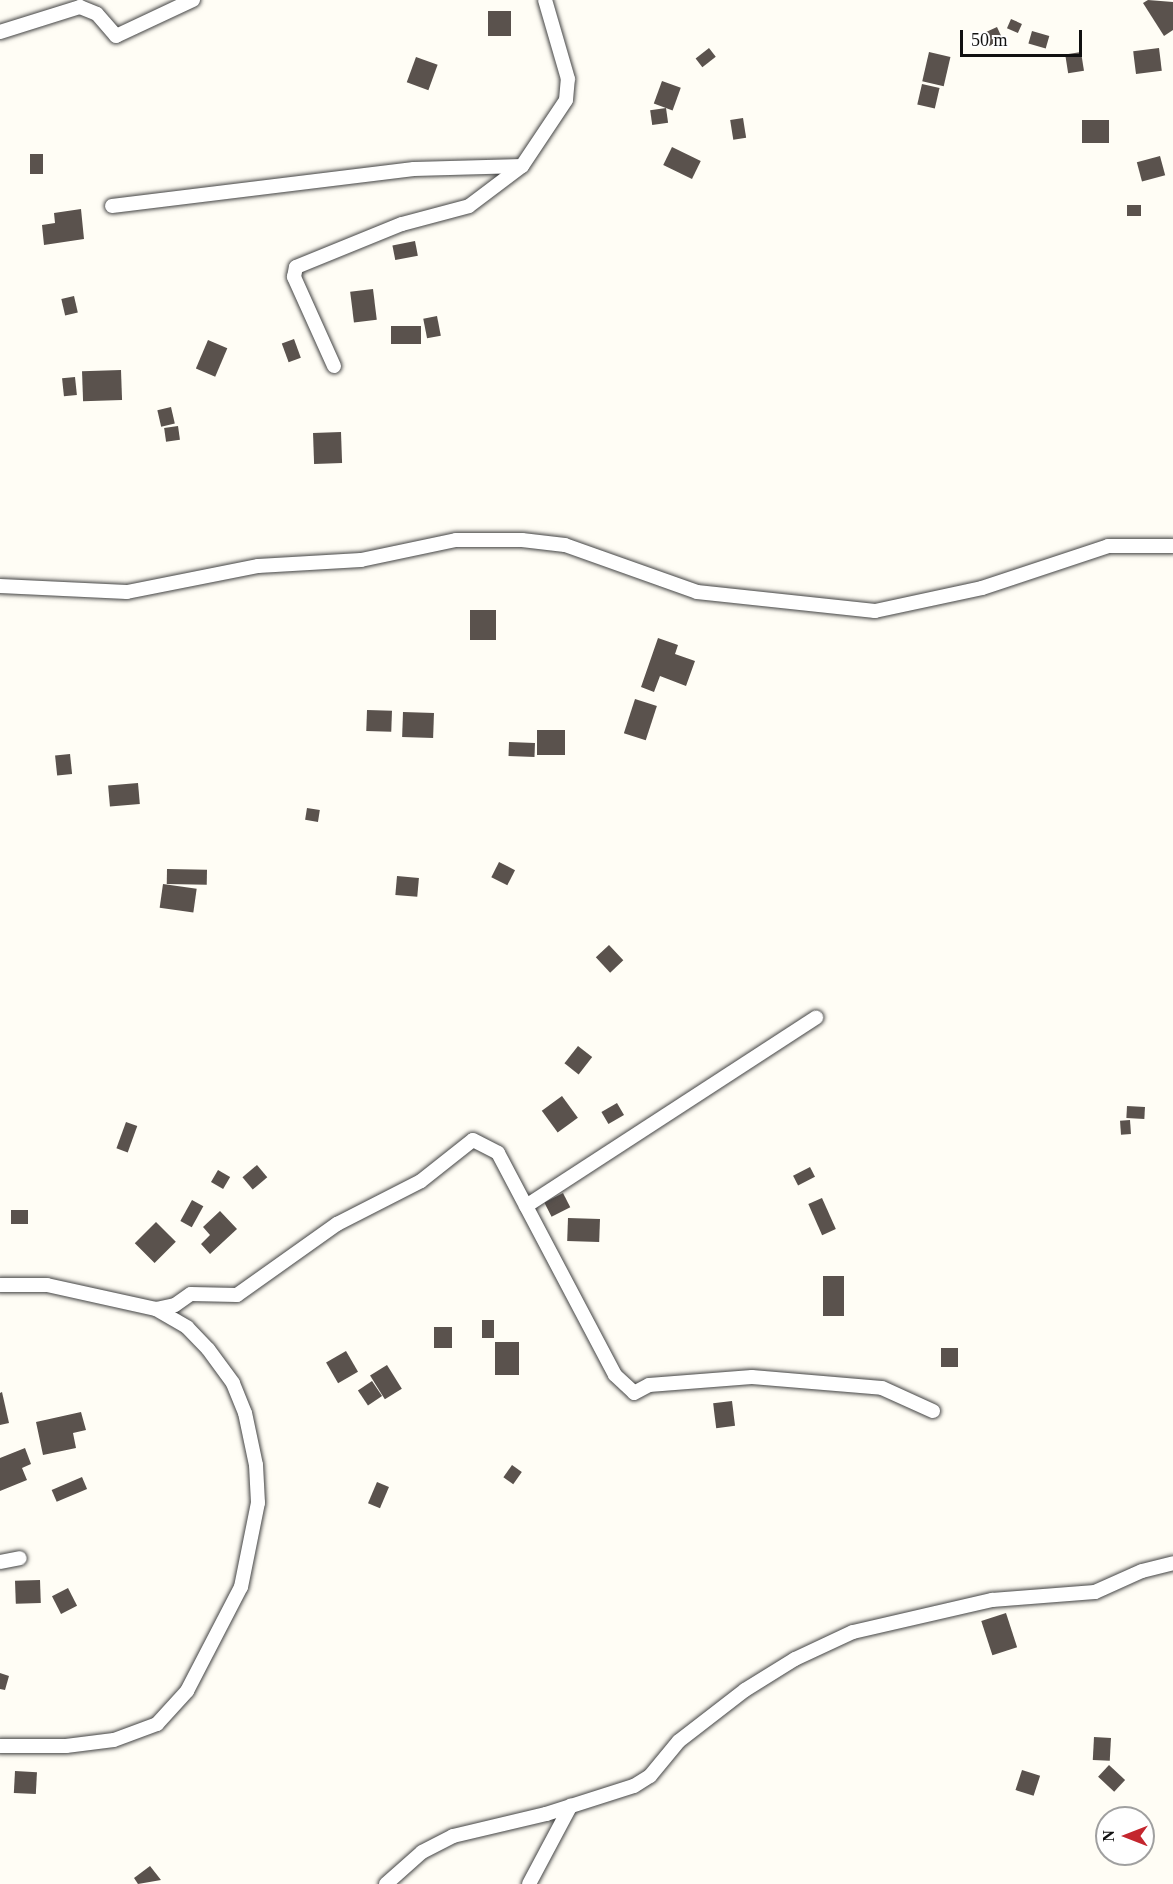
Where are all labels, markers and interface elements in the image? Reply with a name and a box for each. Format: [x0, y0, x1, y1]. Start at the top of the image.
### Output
scale bar [963, 18, 1084, 56]
text: 50 m [971, 30, 1008, 50]
north arrow [1095, 1806, 1155, 1866]
text: N [1100, 1830, 1117, 1842]

